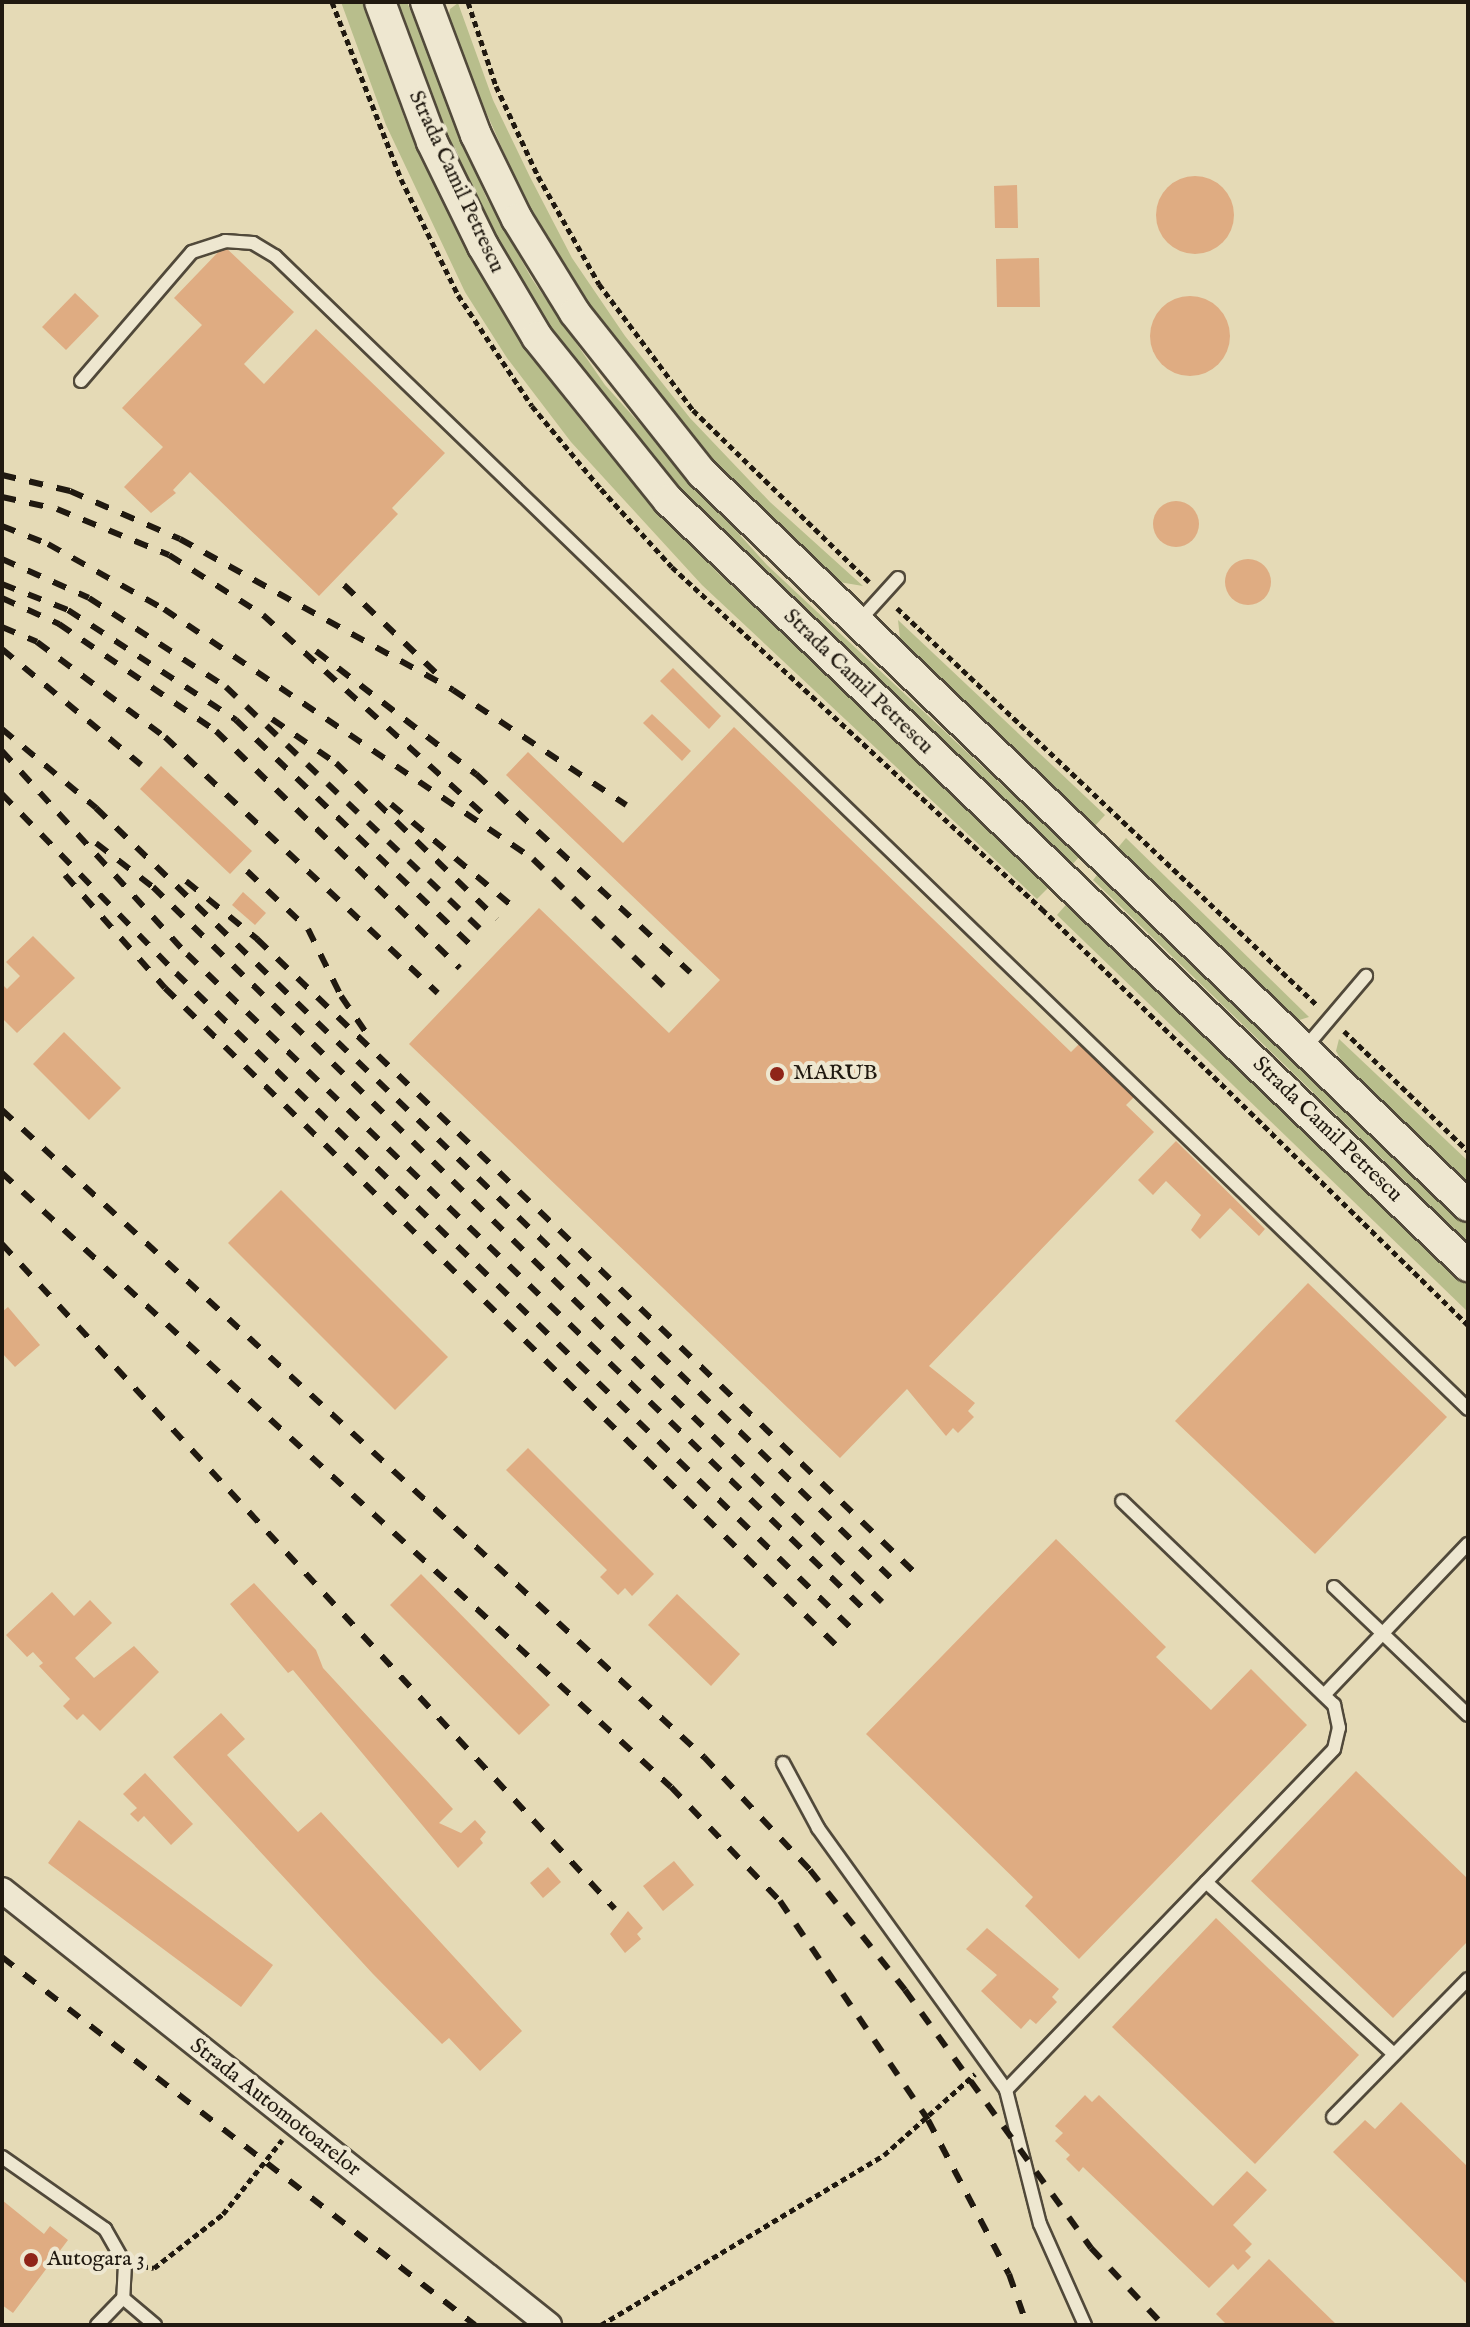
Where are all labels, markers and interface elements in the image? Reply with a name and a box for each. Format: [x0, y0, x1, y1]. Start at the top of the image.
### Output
street label: Strada Camil Petrescu [402, 87, 510, 277]
street label: Strada Camil Petrescu [778, 604, 938, 760]
street label: Strada Camil Petrescu [1247, 1052, 1407, 1208]
place label: MARUB [793, 1061, 878, 1087]
marker: MARUB [768, 1065, 786, 1083]
street label: Strada Automotoarelor [184, 2033, 366, 2183]
place label: Autogara 3 [47, 2247, 145, 2273]
marker: Autogara 3 [22, 2251, 40, 2269]

